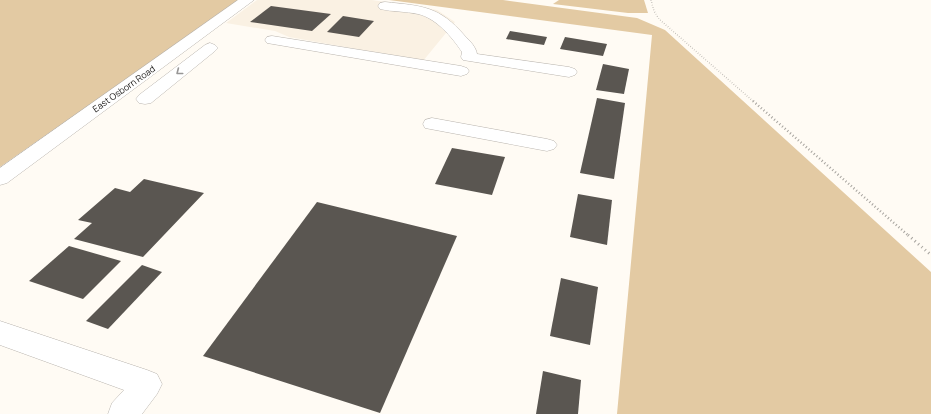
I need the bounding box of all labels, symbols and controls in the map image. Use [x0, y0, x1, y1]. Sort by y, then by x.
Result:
street label: East Osborn Road [90, 62, 158, 115]
one-way arrow [177, 67, 184, 74]

